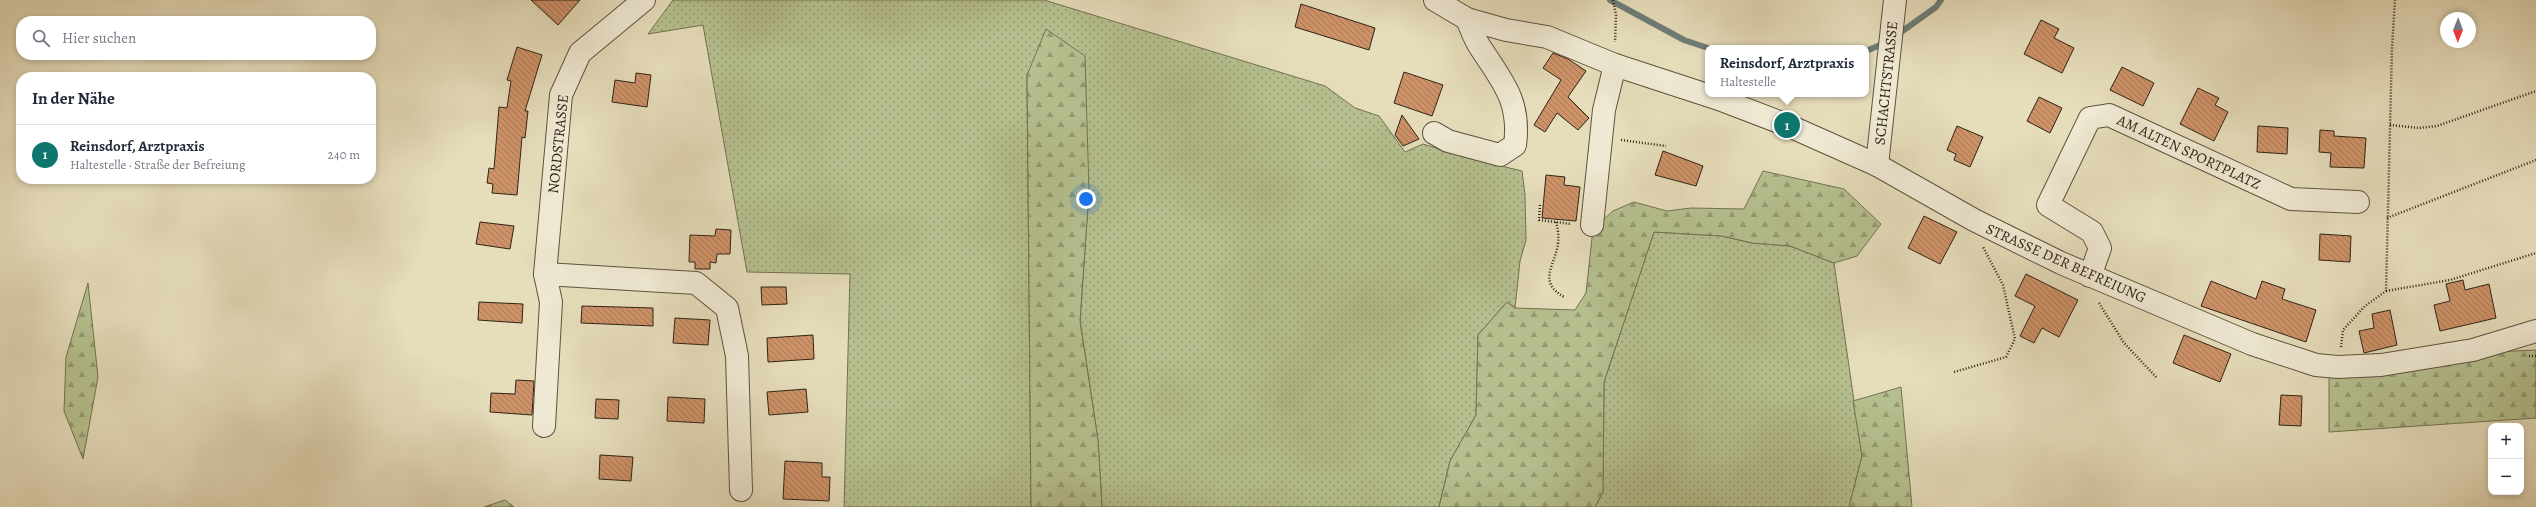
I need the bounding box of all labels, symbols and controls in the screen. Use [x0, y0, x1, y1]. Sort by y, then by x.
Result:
north arrow [2440, 12, 2476, 48]
search box [16, 16, 376, 60]
street label: SCHACHTSTRASSE [1870, 20, 1902, 146]
icon: search [30, 27, 52, 49]
text: Hier suchen [62, 28, 136, 48]
popup [1705, 45, 1869, 97]
text: Reinsdorf, Arztpraxis [1720, 53, 1854, 73]
text: Haltestelle [1720, 73, 1776, 90]
text: In der Nähe [32, 87, 115, 110]
street label: NORDSTRASSE [543, 93, 573, 195]
street label: AM ALTEN SPORTPLATZ [2113, 109, 2264, 194]
pin: 1 [1774, 110, 1800, 140]
text: Reinsdorf, Arztpraxis [70, 136, 205, 156]
text: 1 [43, 146, 47, 163]
text: 240 m [328, 146, 360, 163]
text: Haltestelle · Straße der Befreiung [70, 156, 245, 173]
your location [1076, 189, 1096, 209]
street label: STRASSE DER BEFREIUNG [1983, 219, 2149, 307]
map controls [2488, 423, 2524, 495]
button: + [2488, 423, 2524, 459]
button: − [2488, 459, 2524, 495]

